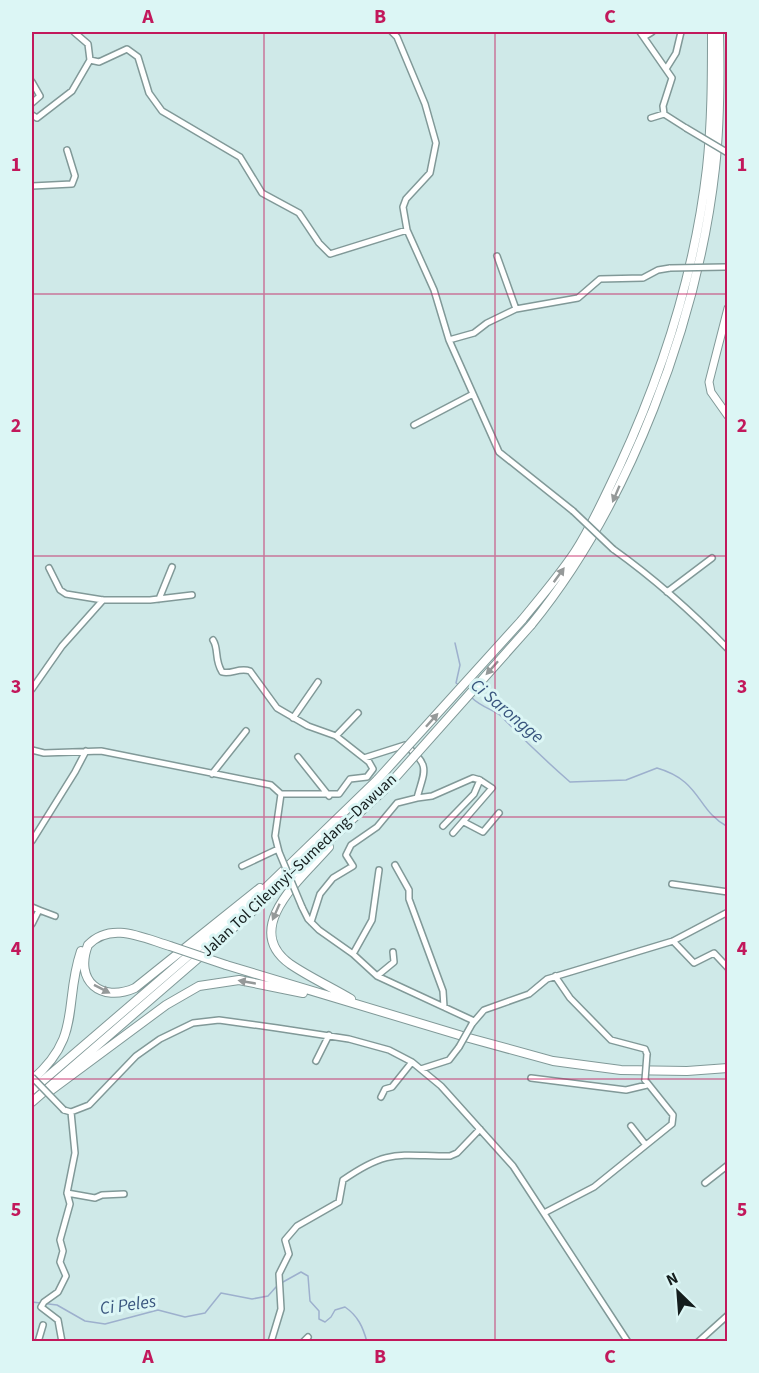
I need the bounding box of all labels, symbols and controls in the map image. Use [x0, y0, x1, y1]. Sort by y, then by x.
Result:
text: A [141, 3, 154, 31]
text: B [374, 3, 386, 31]
text: C [604, 3, 616, 31]
text: 1 [11, 151, 21, 179]
text: 1 [737, 151, 747, 179]
text: 2 [11, 412, 21, 440]
text: 2 [737, 412, 747, 440]
one-way arrow [611, 485, 621, 503]
one-way arrow [552, 567, 564, 582]
one-way arrow [485, 661, 499, 676]
text: 3 [11, 673, 21, 701]
water label: Ci Sarongge [465, 673, 549, 749]
text: 3 [737, 673, 747, 701]
one-way arrow [425, 713, 438, 728]
street label: Jalan Tol Cileunyi–Sumedang–Dawuan [197, 768, 401, 962]
one-way arrow [272, 904, 281, 921]
text: 4 [11, 935, 22, 963]
text: 4 [737, 935, 748, 963]
one-way arrow [237, 977, 256, 986]
one-way arrow [93, 984, 111, 994]
text: 5 [11, 1196, 21, 1224]
text: 5 [737, 1196, 747, 1224]
north arrow [648, 1262, 708, 1322]
text: N [663, 1267, 682, 1292]
water label: Ci Peles [98, 1289, 158, 1321]
text: A [141, 1343, 154, 1371]
text: B [374, 1343, 386, 1371]
text: C [604, 1343, 616, 1371]

